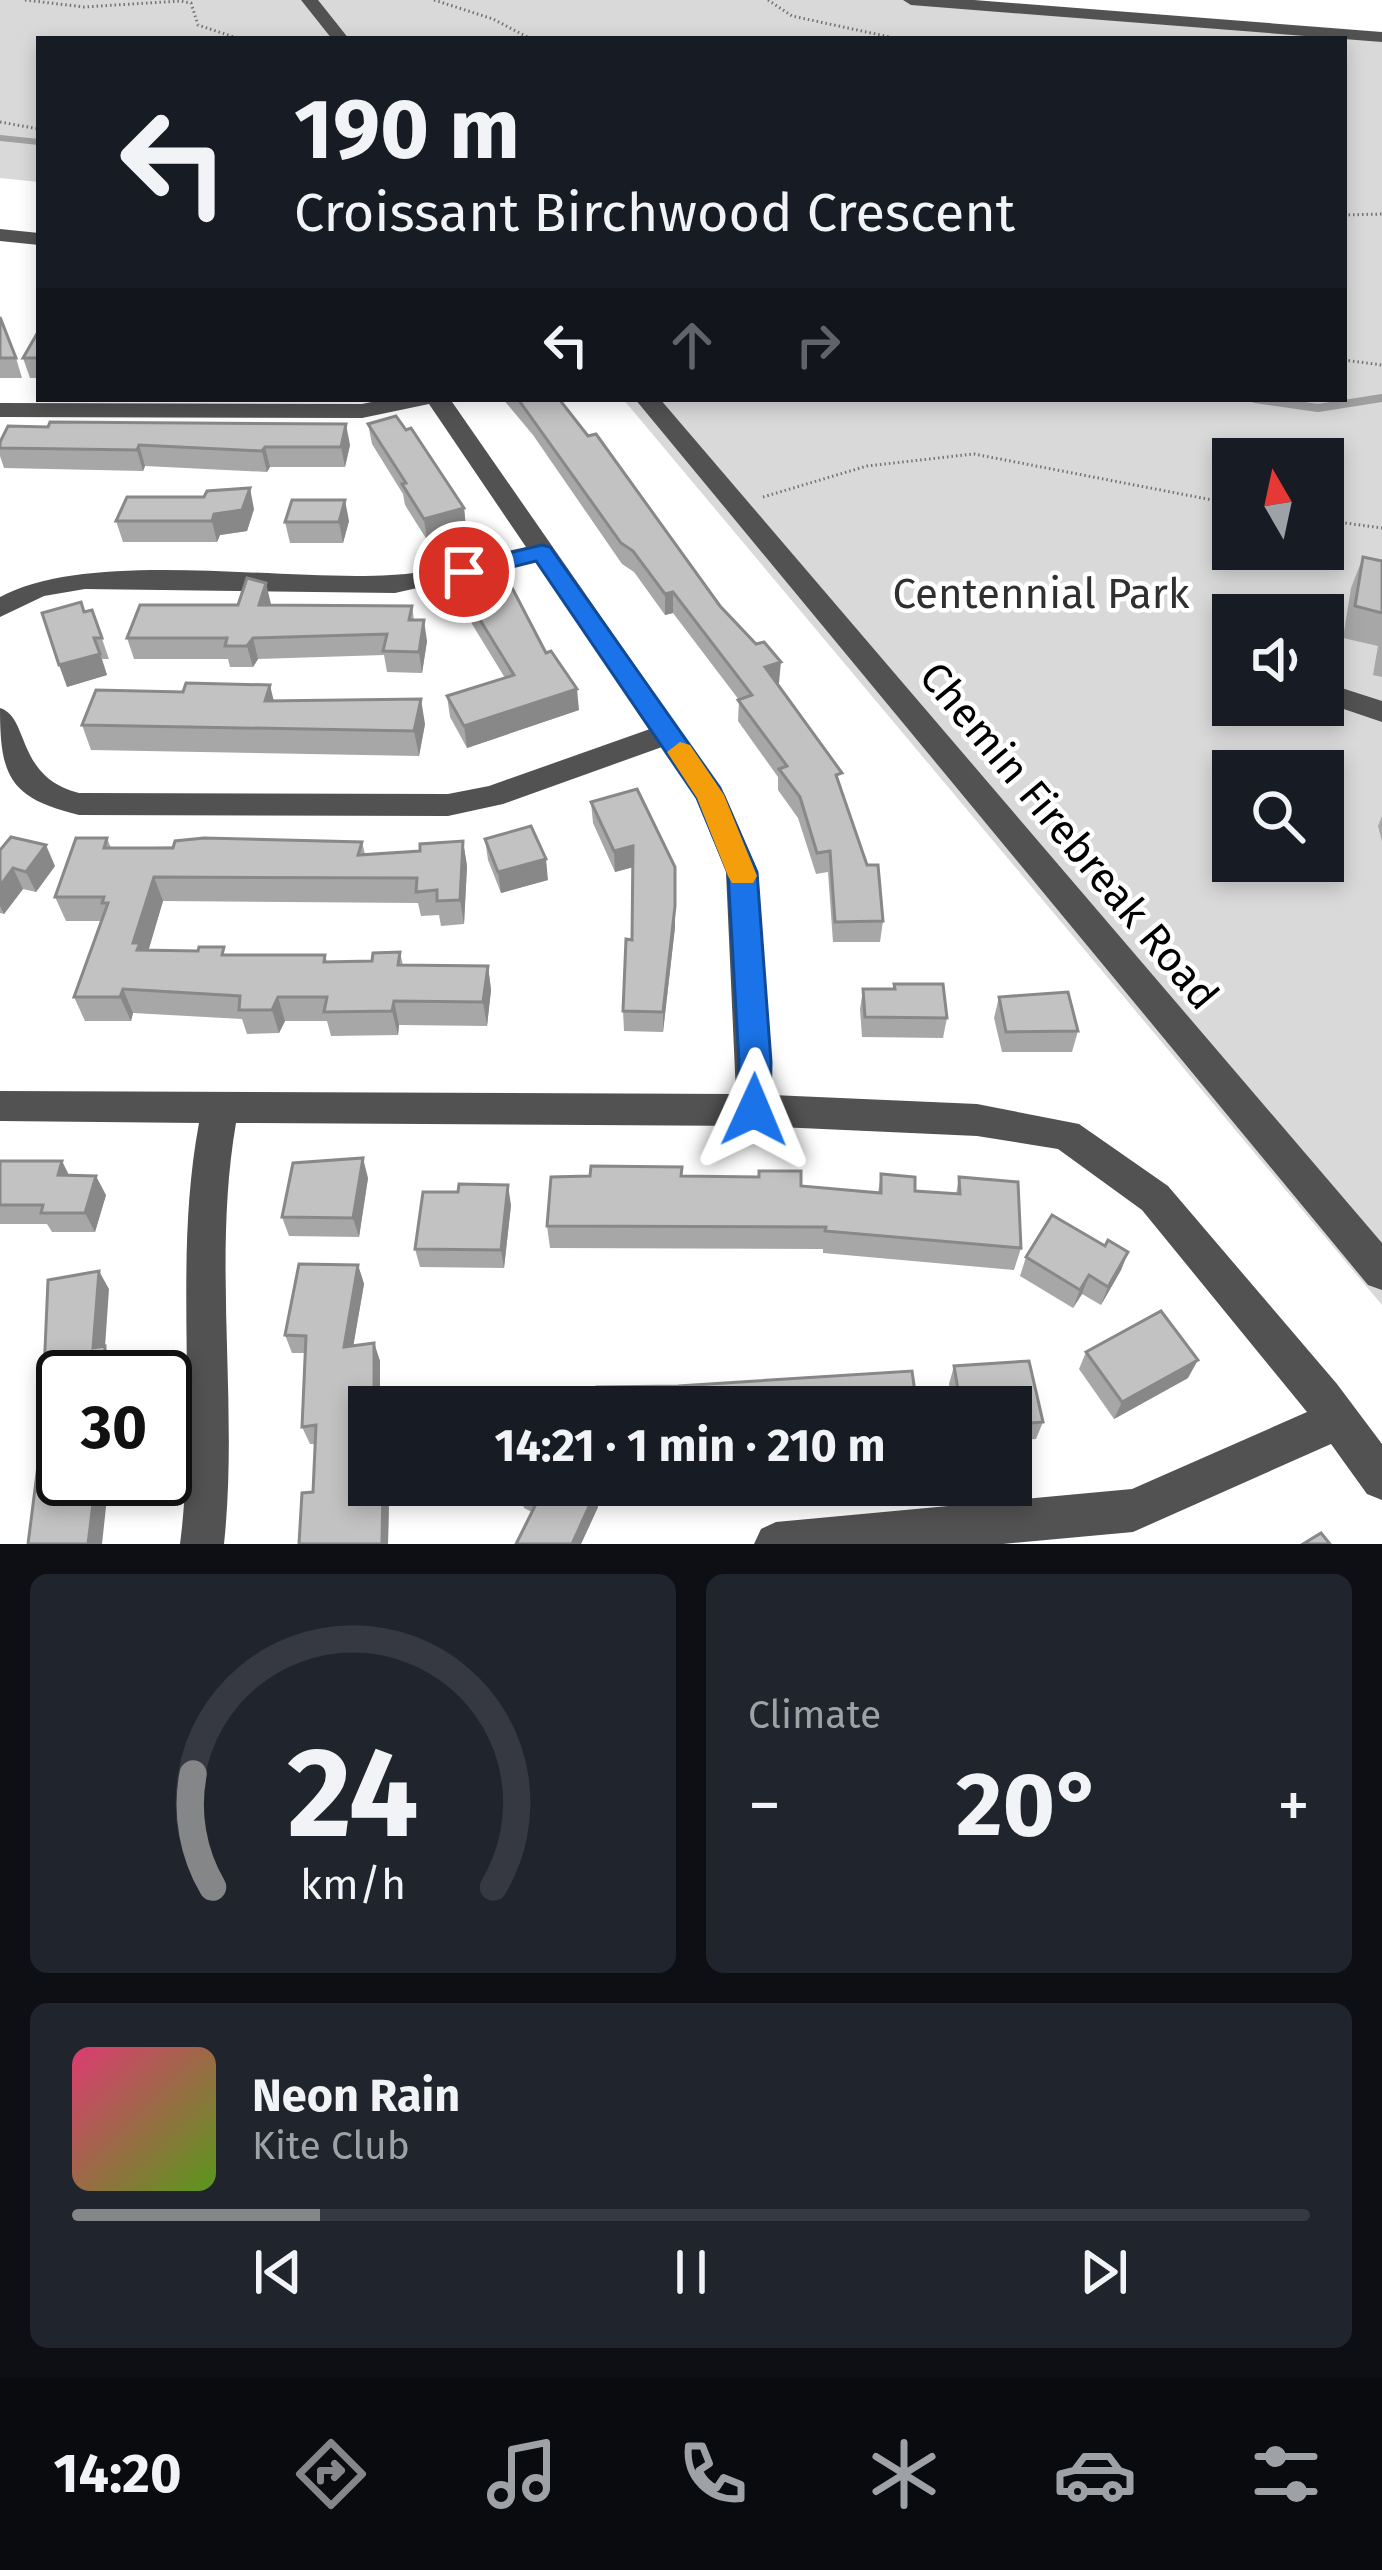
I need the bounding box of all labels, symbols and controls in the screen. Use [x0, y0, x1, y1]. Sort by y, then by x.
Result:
text: 190 m [294, 79, 520, 180]
icon: left [96, 84, 252, 240]
text: Croissant Birchwood Crescent [294, 181, 1015, 245]
icon: left [533, 312, 599, 378]
icon: ahead [659, 312, 725, 378]
icon: right [785, 312, 851, 378]
north arrow [1212, 438, 1344, 570]
map controls [1212, 438, 1344, 882]
pin [413, 521, 515, 623]
icon: arrive [431, 539, 497, 605]
park label: Centennial Park [892, 569, 1190, 619]
button: sound [1212, 594, 1344, 726]
street label: Chemin Firebreak Road [909, 652, 1229, 1020]
button: search [1212, 750, 1344, 882]
position arrow [691, 1047, 817, 1173]
speed limit sign: 30 [36, 1350, 192, 1506]
text: 14:21 · 1 min · 210 m [495, 1419, 885, 1473]
text: Climate [748, 1692, 881, 1738]
text: 24 [287, 1719, 419, 1869]
text: 20° [956, 1751, 1102, 1859]
text: − [748, 1766, 781, 1845]
text: + [1277, 1766, 1310, 1845]
text: km/h [300, 1858, 406, 1909]
text: Neon Rain [252, 2069, 460, 2123]
text: Kite Club [252, 2123, 410, 2169]
icon: previous [245, 2239, 311, 2305]
icon: pause [658, 2239, 724, 2305]
icon: next [1071, 2239, 1137, 2305]
icon: directions [289, 2432, 373, 2516]
icon: music [480, 2432, 564, 2516]
icon: phone [671, 2432, 755, 2516]
icon: climate [862, 2432, 946, 2516]
icon: car [1053, 2432, 1137, 2516]
icon: filters [1244, 2432, 1328, 2516]
text: 14:20 [54, 2442, 182, 2506]

